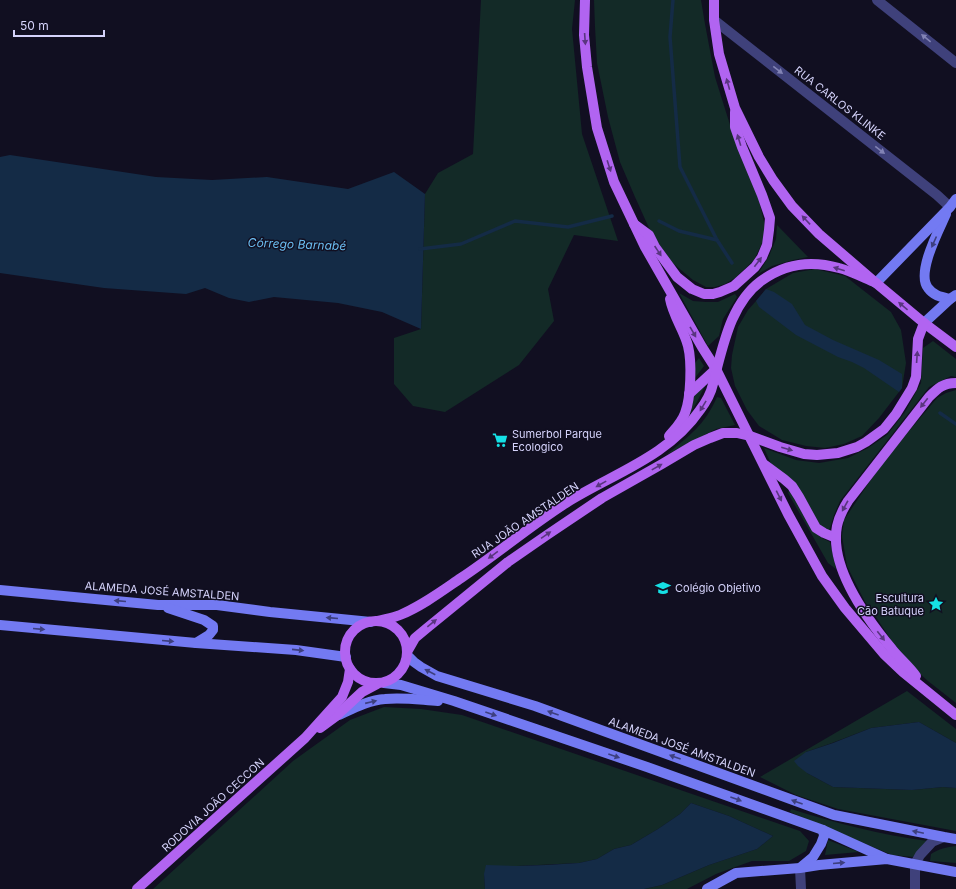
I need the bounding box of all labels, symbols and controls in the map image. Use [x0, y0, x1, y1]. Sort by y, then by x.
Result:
scale bar [14, 12, 104, 38]
text: 50 m [20, 18, 49, 33]
one-way arrow [582, 33, 588, 46]
one-way arrow [920, 34, 931, 43]
street label: RUA CARLOS KLINKE [792, 63, 888, 143]
one-way arrow [772, 66, 783, 74]
one-way arrow [725, 78, 731, 90]
one-way arrow [736, 134, 742, 146]
one-way arrow [874, 146, 885, 155]
one-way arrow [606, 161, 612, 173]
one-way arrow [801, 215, 811, 225]
water label: Córrego Barnabé [248, 235, 347, 253]
one-way arrow [930, 237, 936, 249]
one-way arrow [654, 246, 662, 256]
one-way arrow [754, 256, 762, 267]
one-way arrow [833, 266, 845, 272]
one-way arrow [898, 301, 909, 310]
one-way arrow [690, 326, 697, 338]
one-way arrow [913, 351, 920, 363]
one-way arrow [920, 397, 929, 408]
one-way arrow [699, 401, 707, 411]
place label: Sumerbol Parque Ecologico [512, 427, 602, 454]
supermarket icon: Sumerbol Parque Ecologico [491, 431, 509, 449]
one-way arrow [781, 446, 793, 452]
one-way arrow [651, 464, 663, 471]
street label: RUA JOÃO AMSTALDEN [469, 479, 581, 561]
one-way arrow [595, 480, 607, 487]
one-way arrow [776, 491, 782, 502]
one-way arrow [842, 500, 849, 511]
one-way arrow [541, 531, 551, 539]
one-way arrow [488, 551, 498, 559]
street label: ALAMEDA JOSÉ AMSTALDEN [84, 579, 240, 603]
school or university icon: Colégio Objetivo [654, 579, 672, 597]
place label: Colégio Objetivo [675, 581, 761, 595]
place label: Escultura Cão Batuque [857, 591, 924, 618]
place icon: Escultura Cão Batuque [927, 595, 945, 613]
one-way arrow [114, 598, 126, 605]
one-way arrow [326, 614, 338, 621]
one-way arrow [427, 619, 438, 627]
one-way arrow [33, 625, 45, 632]
one-way arrow [877, 631, 886, 642]
one-way arrow [162, 637, 174, 644]
one-way arrow [292, 647, 304, 653]
one-way arrow [424, 669, 436, 675]
one-way arrow [365, 699, 377, 705]
one-way arrow [547, 709, 559, 715]
one-way arrow [485, 711, 497, 717]
street label: ALAMEDA JOSÉ AMSTALDEN [607, 714, 757, 780]
one-way arrow [608, 753, 620, 759]
one-way arrow [669, 754, 681, 760]
street label: RODOVIA JOÃO CECCON [159, 755, 267, 855]
one-way arrow [731, 797, 743, 803]
one-way arrow [791, 799, 803, 805]
one-way arrow [912, 828, 924, 834]
one-way arrow [833, 859, 845, 866]

